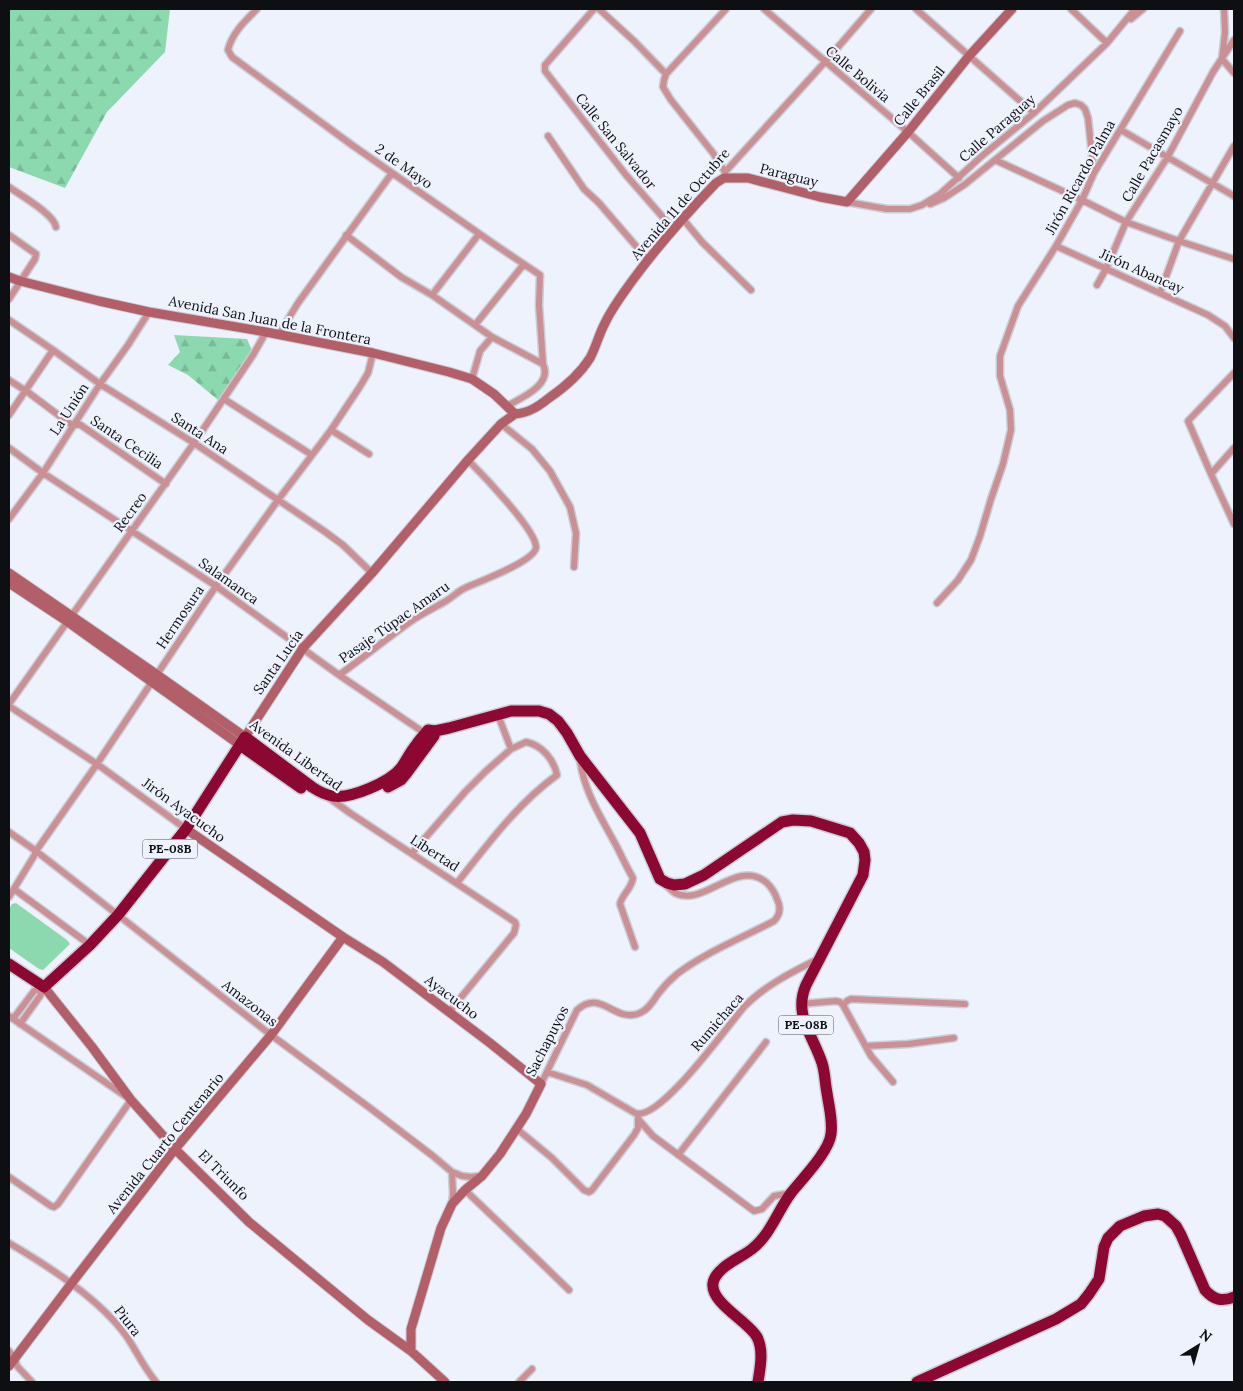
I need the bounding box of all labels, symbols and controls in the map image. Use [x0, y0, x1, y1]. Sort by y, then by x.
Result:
street label: Calle Bolivia [822, 42, 894, 106]
street label: Calle Brasil [889, 62, 949, 130]
street label: Calle San Salvador [572, 89, 660, 193]
street label: Calle Paraguay [955, 90, 1039, 166]
street label: Calle Pacasmayo [1117, 103, 1187, 205]
street label: Jirón Ricardo Palma [1041, 117, 1119, 238]
street label: 2 de Mayo [372, 140, 436, 192]
street label: Avenida 11 de Octubre [626, 144, 734, 264]
street label: Paraguay [758, 159, 821, 191]
street label: Jirón Abancay [1096, 244, 1187, 298]
street label: Avenida San Juan de la Frontera [166, 291, 373, 348]
street label: La Unión [45, 379, 93, 439]
street label: Santa Ana [168, 408, 232, 458]
street label: Santa Cecilia [87, 411, 167, 473]
street label: Recreo [109, 488, 151, 536]
street label: Salamanca [196, 554, 262, 608]
street label: Pasaje Túpac Amaru [335, 577, 453, 667]
street label: Hermosura [152, 582, 208, 652]
street label: Santa Lucía [249, 626, 307, 698]
street label: Avenida Libertad [246, 715, 346, 795]
street label: Jirón Ayacucho [138, 773, 229, 846]
street label: Libertad [407, 830, 463, 876]
road number: PE-08B [142, 840, 198, 859]
street label: Ayacucho [421, 970, 483, 1023]
street label: Amazonas [218, 975, 282, 1030]
street label: Rumichaca [687, 989, 747, 1055]
street label: Sachapuyos [522, 1003, 572, 1079]
road number: PE-08B [778, 1016, 834, 1034]
street label: Avenida Cuarto Centenario [102, 1069, 227, 1218]
street label: El Triunfo [195, 1146, 253, 1204]
street label: Piura [110, 1302, 146, 1340]
north arrow [1173, 1321, 1223, 1371]
text: N [1196, 1325, 1216, 1346]

